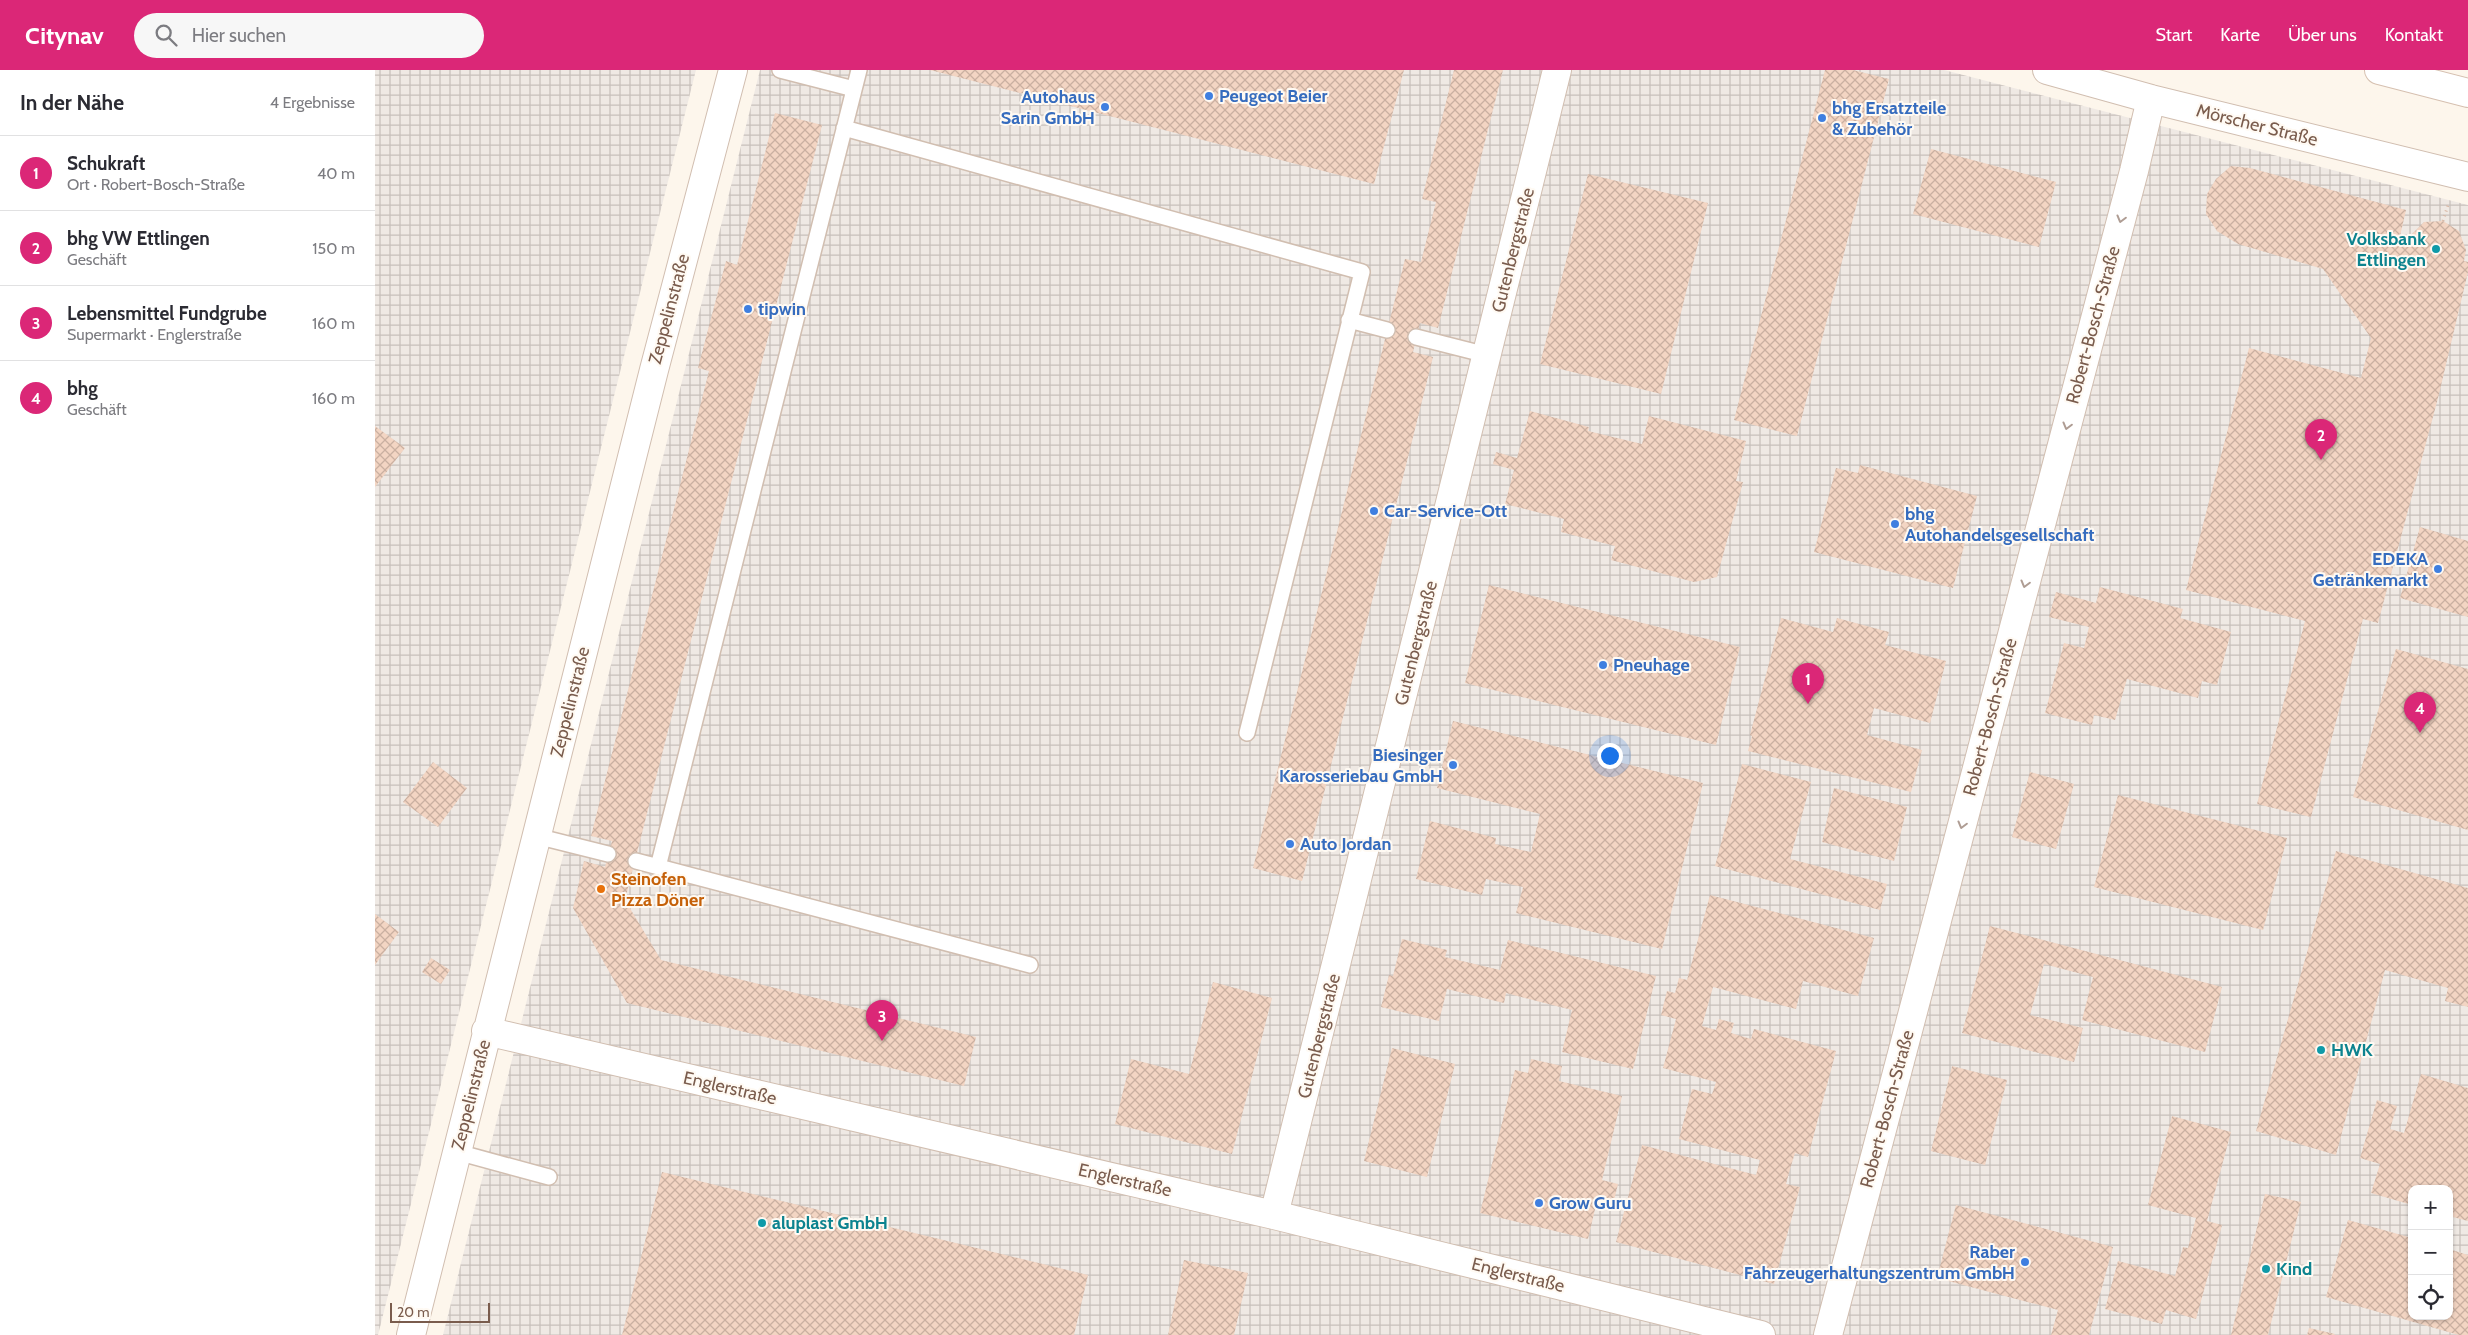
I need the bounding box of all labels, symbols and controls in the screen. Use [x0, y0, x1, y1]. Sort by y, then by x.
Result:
search box [134, 13, 484, 58]
text: Citynav [25, 21, 104, 50]
icon: search [152, 21, 180, 49]
text: Hier suchen [192, 24, 286, 47]
text: Start [2156, 24, 2192, 46]
text: Karte [2220, 24, 2260, 46]
text: Über uns [2288, 24, 2357, 46]
text: Kontakt [2385, 24, 2443, 46]
place label: Peugeot Beier [1219, 85, 1327, 107]
place label: Autohaus Sarin GmbH [1001, 86, 1095, 129]
text: In der Nähe [20, 90, 124, 115]
marker: Peugeot Beier [1203, 90, 1215, 102]
text: 4 Ergebnisse [270, 93, 355, 112]
place label: bhg Ersatzteile & Zubehör [1832, 97, 1946, 140]
street label: Mörscher Straße [2194, 99, 2320, 151]
marker: Autohaus Sarin GmbH [1099, 101, 1111, 113]
marker: bhg Ersatzteile & Zubehör [1816, 112, 1828, 124]
text: Schukraft [67, 152, 145, 175]
text: 1 [33, 164, 39, 183]
text: 40 m [317, 164, 355, 183]
text: Ort · Robert-Bosch-Straße [67, 175, 245, 194]
street label: Gutenbergstraße [1487, 185, 1539, 315]
one-way arrow [2117, 214, 2127, 222]
text: bhg VW Ettlingen [67, 227, 210, 250]
place label: Volksbank Ettlingen [2347, 228, 2426, 271]
text: 2 [32, 239, 40, 258]
text: 150 m [312, 239, 355, 258]
marker: Volksbank Ettlingen [2430, 243, 2442, 255]
street label: Robert-Bosch-Straße [2061, 244, 2125, 406]
text: Geschäft [67, 250, 127, 269]
street label: Zeppelinstraße [644, 251, 694, 367]
place label: tipwin [758, 298, 806, 320]
text: Lebensmittel Fundgrube [67, 302, 267, 325]
marker: tipwin [742, 303, 754, 315]
text: 3 [32, 314, 40, 333]
text: 160 m [312, 314, 355, 333]
text: Supermarkt · Englerstraße [67, 325, 242, 344]
text: bhg [67, 377, 98, 400]
text: 4 [31, 389, 41, 408]
text: 160 m [312, 389, 355, 408]
text: Geschäft [67, 400, 127, 419]
pin: 2 [2305, 419, 2337, 460]
one-way arrow [2062, 422, 2073, 431]
place label: Car-Service-Ott [1384, 500, 1507, 522]
place label: bhg Autohandelsgesellschaft [1905, 503, 2095, 546]
marker: Car-Service-Ott [1368, 505, 1380, 517]
marker: bhg Autohandelsgesellschaft [1889, 518, 1901, 530]
place label: EDEKA Getränkemarkt [2313, 548, 2429, 591]
marker: EDEKA Getränkemarkt [2432, 563, 2444, 575]
street label: Gutenbergstraße [1390, 578, 1442, 708]
one-way arrow [2021, 579, 2031, 587]
street label: Robert-Bosch-Straße [1958, 636, 2022, 798]
street label: Zeppelinstraße [546, 644, 594, 760]
place label: Pneuhage [1613, 654, 1690, 676]
marker: Pneuhage [1597, 659, 1609, 671]
pin: 1 [1792, 663, 1824, 704]
pin: 4 [2404, 692, 2436, 733]
your location [1597, 743, 1623, 769]
place label: Biesinger Karosseriebau GmbH [1279, 744, 1443, 787]
marker: Biesinger Karosseriebau GmbH [1447, 759, 1459, 771]
one-way arrow [1957, 821, 1968, 830]
place label: Auto Jordan [1300, 833, 1391, 855]
marker: Auto Jordan [1284, 838, 1296, 850]
place label: Steinofen Pizza Döner [611, 868, 704, 911]
marker: Steinofen Pizza Döner [595, 883, 607, 895]
street label: Gutenbergstraße [1293, 971, 1345, 1101]
pin: 3 [866, 1000, 898, 1041]
street label: Robert-Bosch-Straße [1855, 1028, 1919, 1190]
street label: Zeppelinstraße [447, 1037, 495, 1153]
place label: HWK [2331, 1039, 2373, 1061]
marker: HWK [2315, 1044, 2327, 1056]
street label: Englerstraße [681, 1067, 779, 1109]
street label: Englerstraße [1076, 1159, 1174, 1201]
map controls [2408, 1185, 2453, 1320]
button: + [2408, 1185, 2453, 1230]
place label: Grow Guru [1549, 1192, 1632, 1214]
marker: Grow Guru [1533, 1197, 1545, 1209]
place label: aluplast GmbH [772, 1212, 888, 1234]
marker: aluplast GmbH [756, 1217, 768, 1229]
button: − [2408, 1230, 2453, 1275]
place label: Raber Fahrzeugerhaltungszentrum GmbH [1744, 1241, 2015, 1284]
street label: Englerstraße [1469, 1253, 1567, 1297]
marker: Raber Fahrzeugerhaltungszentrum GmbH [2019, 1256, 2031, 1268]
place label: Kind [2276, 1258, 2312, 1280]
marker: Kind [2260, 1263, 2272, 1275]
button: locate [2408, 1275, 2453, 1320]
scale bar [390, 1300, 490, 1323]
text: 20 m [397, 1303, 430, 1321]

